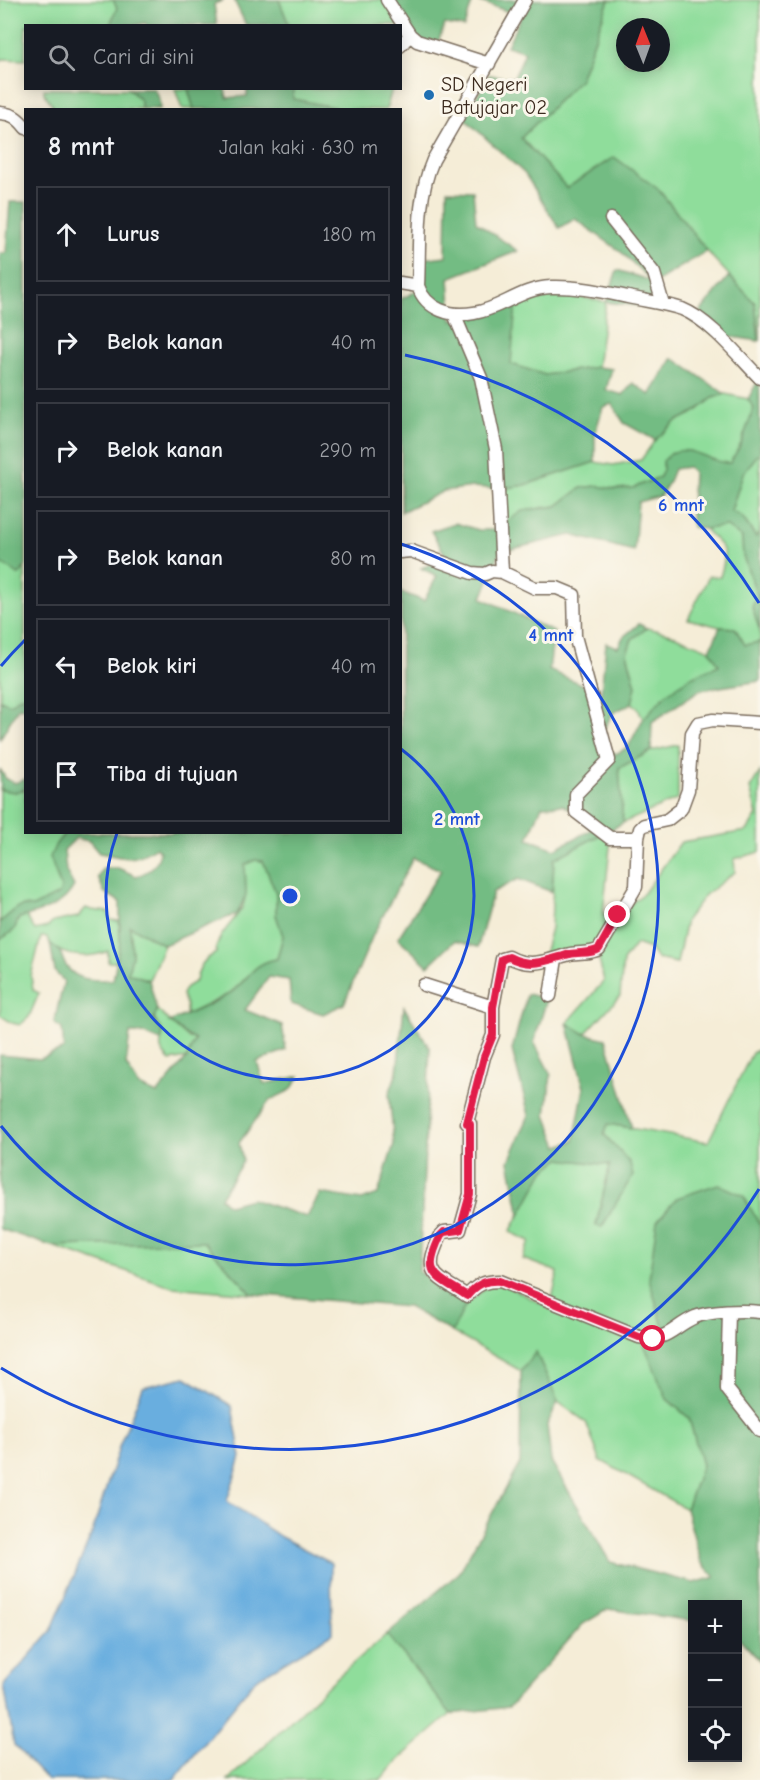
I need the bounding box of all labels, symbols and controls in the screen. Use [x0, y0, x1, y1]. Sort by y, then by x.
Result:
north arrow [616, 18, 670, 72]
search box [24, 24, 402, 90]
icon: search [45, 41, 78, 74]
text: Cari di sini [93, 44, 194, 70]
place label: SD Negeri Batujajar 02 [441, 73, 547, 119]
marker: SD Negeri Batujajar 02 [422, 88, 436, 102]
text: 8 mnt [48, 132, 114, 162]
text: Jalan kaki · 630 m [219, 136, 378, 159]
icon: ahead [50, 218, 83, 251]
text: Lurus [107, 221, 159, 247]
text: 180 m [322, 223, 376, 246]
icon: right [50, 326, 83, 359]
text: Belok kanan [107, 329, 223, 355]
text: 40 m [331, 331, 376, 354]
icon: right [50, 434, 83, 467]
text: Belok kanan [107, 437, 223, 463]
text: 290 m [320, 439, 376, 462]
text: 6 mnt [658, 495, 705, 516]
icon: right [50, 542, 83, 575]
text: Belok kanan [107, 545, 223, 571]
text: 80 m [330, 547, 376, 570]
text: 4 mnt [529, 625, 575, 646]
icon: left [50, 650, 83, 683]
text: Belok kiri [107, 653, 197, 679]
text: 40 m [331, 655, 376, 678]
icon: arrive [50, 758, 83, 791]
text: Tiba di tujuan [107, 761, 238, 787]
text: 2 mnt [434, 809, 481, 830]
centre of rings [280, 886, 300, 906]
route end [604, 901, 630, 927]
route start [639, 1325, 665, 1351]
map controls [688, 1600, 742, 1762]
button: + [688, 1600, 742, 1654]
button: − [688, 1654, 742, 1708]
button: locate [688, 1708, 742, 1762]

